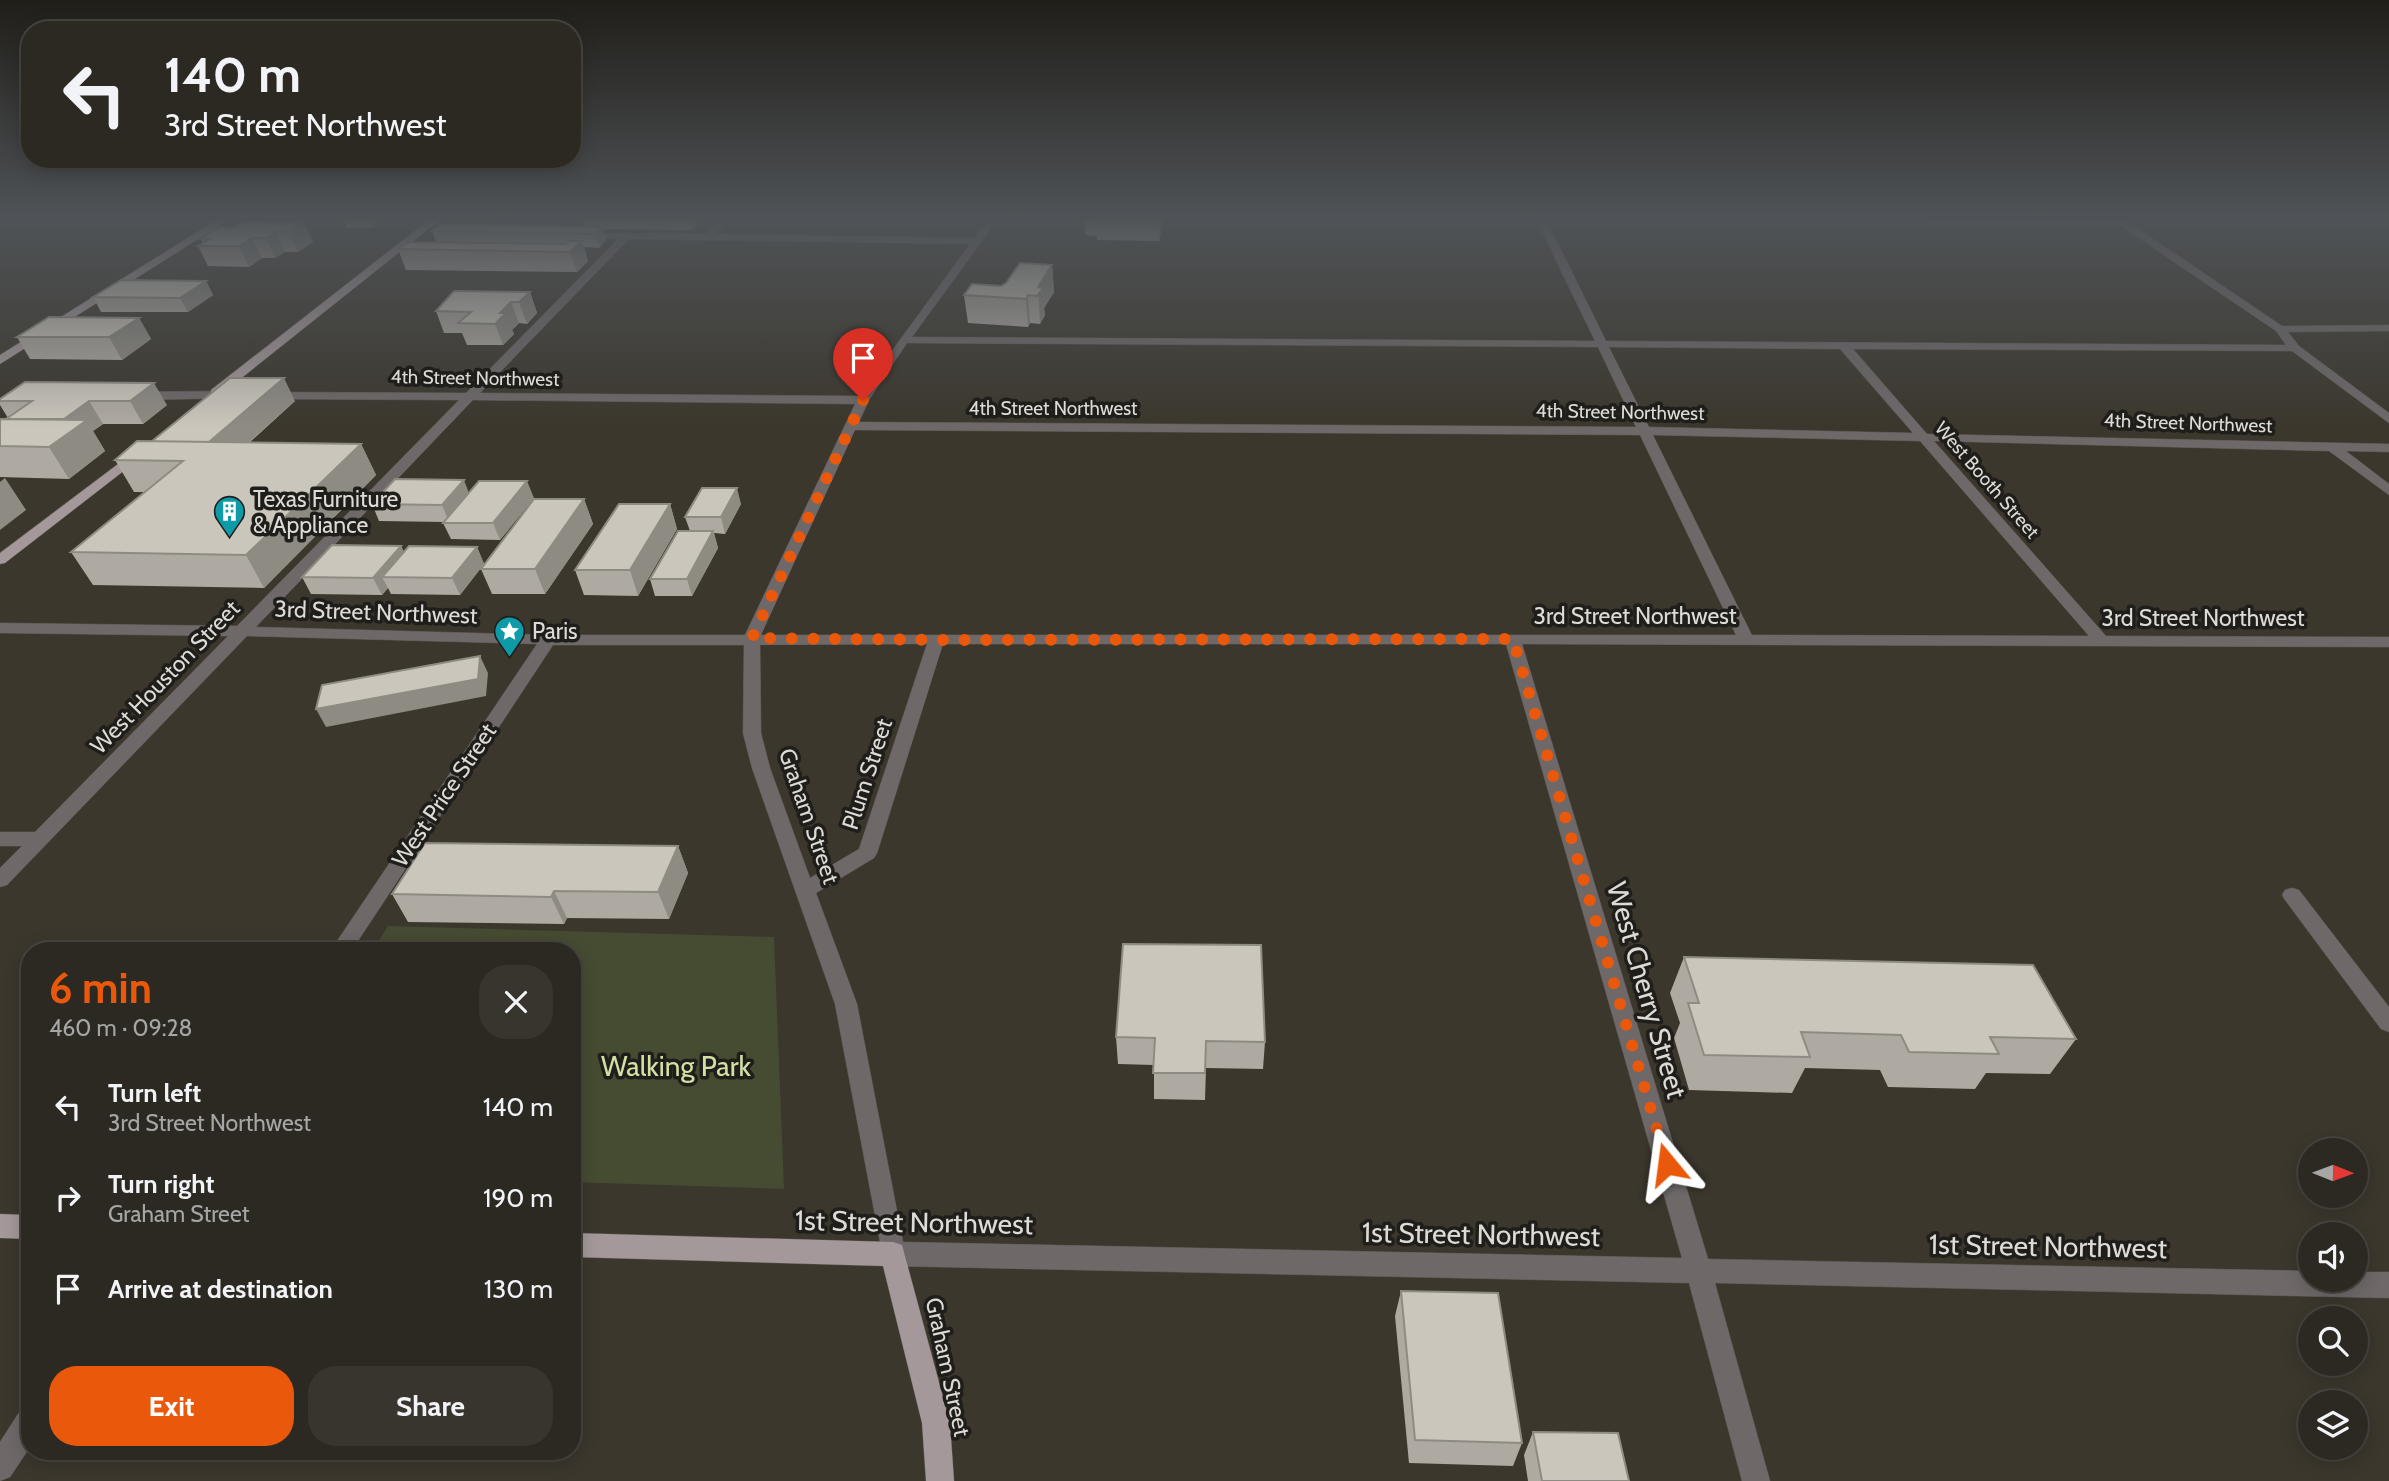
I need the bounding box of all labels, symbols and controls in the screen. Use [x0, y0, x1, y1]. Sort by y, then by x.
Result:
text: 140 m [164, 45, 301, 104]
icon: left [49, 49, 140, 140]
text: 3rd Street Northwest [164, 105, 447, 144]
pin [833, 328, 893, 400]
icon: arrive [844, 339, 882, 377]
street label: 4th Street Northwest [390, 365, 560, 391]
street label: 4th Street Northwest [969, 397, 1138, 420]
street label: 4th Street Northwest [1535, 399, 1705, 425]
street label: 4th Street Northwest [2103, 409, 2273, 437]
street label: West Booth Street [1930, 417, 2044, 544]
place label: Texas Furniture & Appliance [253, 485, 399, 539]
building icon: Texas Furniture & Appliance [213, 495, 247, 539]
street label: West Houston Street [85, 594, 246, 760]
street label: 3rd Street Northwest [274, 594, 478, 630]
street label: 3rd Street Northwest [1533, 602, 1737, 630]
street label: 3rd Street Northwest [2101, 604, 2305, 632]
place icon: Paris [492, 614, 526, 658]
place label: Paris [532, 617, 578, 645]
street label: Plum Street [836, 715, 898, 833]
street label: West Price Street [386, 718, 502, 872]
street label: Graham Street [773, 745, 845, 888]
street label: West Cherry Street [1600, 878, 1694, 1102]
text: 6 min [49, 962, 152, 1014]
button: close [479, 965, 553, 1039]
text: 460 m · 09:28 [49, 1014, 192, 1042]
park label: Walking Park [601, 1049, 752, 1083]
text: Turn left [108, 1077, 201, 1109]
icon: left [49, 1088, 87, 1126]
text: 140 m [483, 1091, 553, 1123]
text: 3rd Street Northwest [108, 1109, 311, 1137]
position arrow [1630, 1127, 1704, 1201]
north arrow [2298, 1138, 2368, 1208]
map controls [2298, 1138, 2368, 1460]
text: Turn right [108, 1168, 214, 1200]
icon: right [49, 1179, 87, 1217]
text: 190 m [483, 1182, 553, 1214]
text: Graham Street [108, 1200, 249, 1228]
street label: 1st Street Northwest [795, 1203, 1033, 1241]
street label: 1st Street Northwest [1362, 1215, 1600, 1253]
button: sound [2298, 1222, 2368, 1292]
street label: 1st Street Northwest [1929, 1227, 2167, 1265]
icon: arrive [49, 1270, 87, 1308]
text: Arrive at destination [108, 1273, 333, 1305]
text: 130 m [484, 1273, 553, 1305]
street label: Graham Street [920, 1295, 976, 1439]
button: search [2298, 1306, 2368, 1376]
button: Exit [49, 1366, 294, 1446]
button: Share [308, 1366, 553, 1446]
button: layers [2298, 1390, 2368, 1460]

